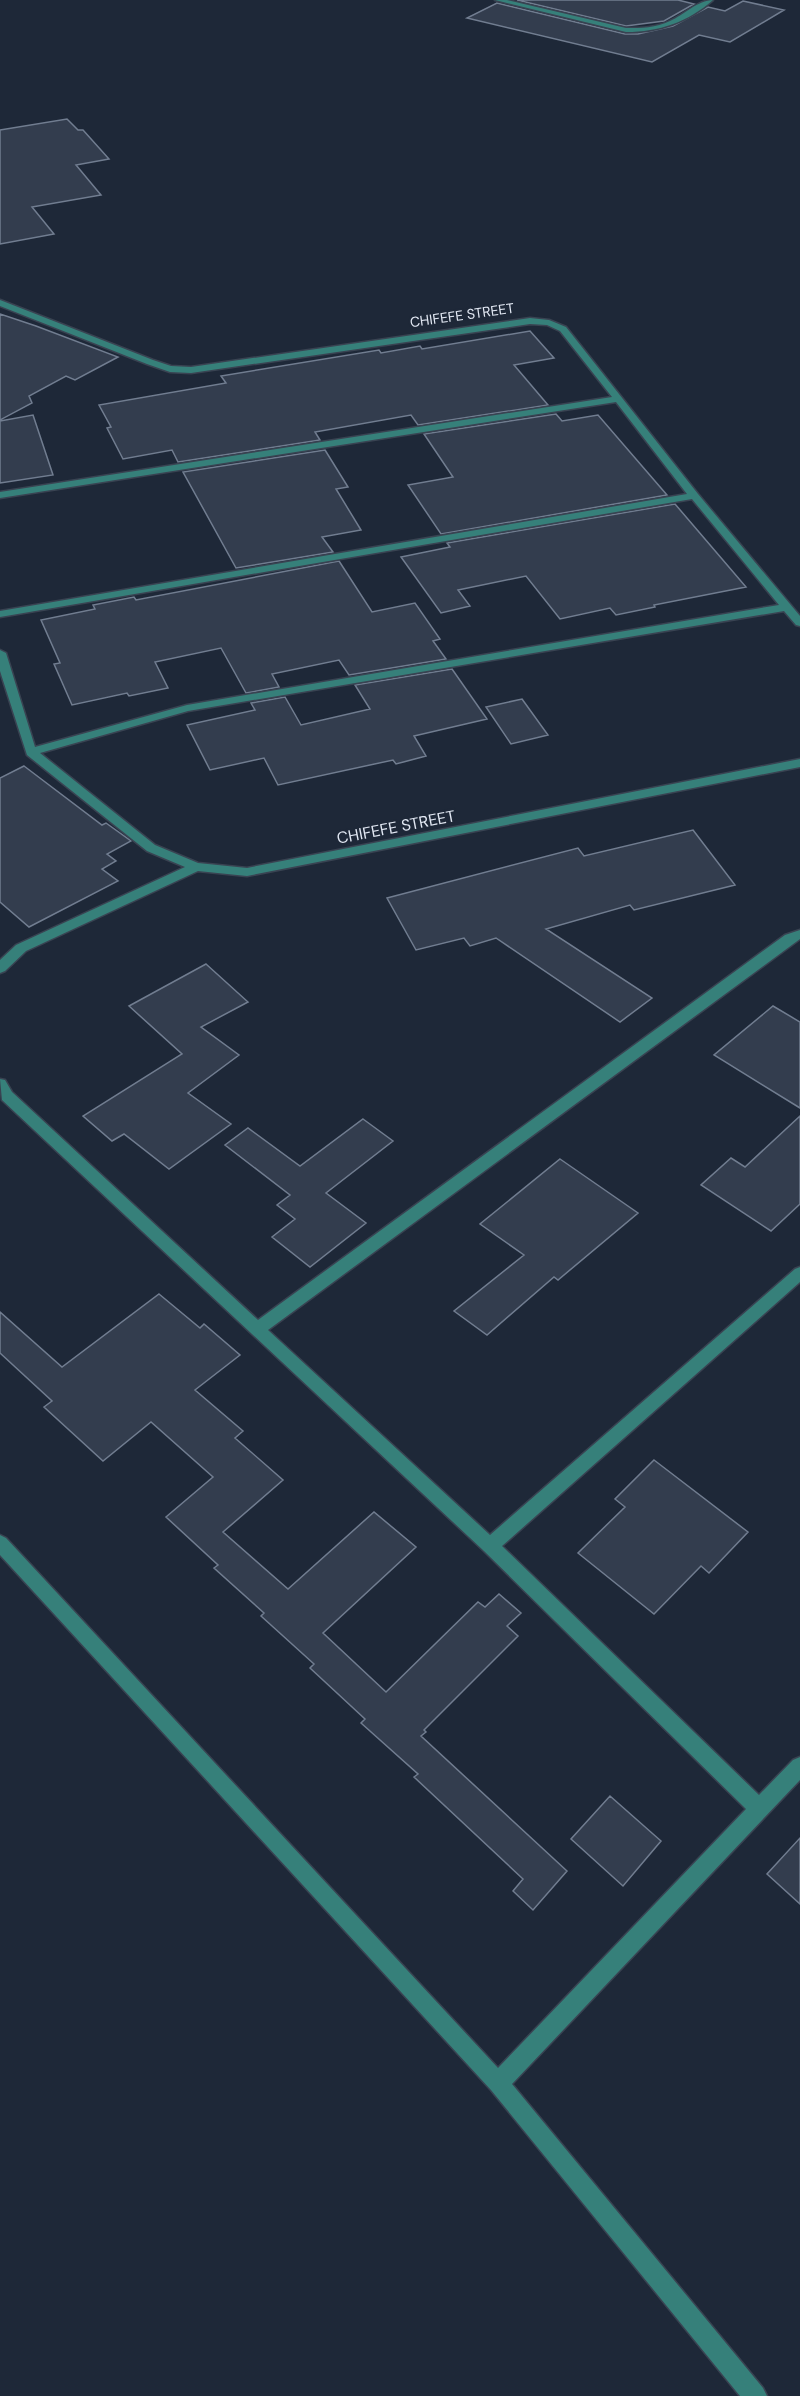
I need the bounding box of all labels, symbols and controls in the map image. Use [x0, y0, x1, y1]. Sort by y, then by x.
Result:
street label: CHIFEFE STREET [409, 299, 515, 331]
street label: CHIFEFE STREET [335, 805, 457, 849]

